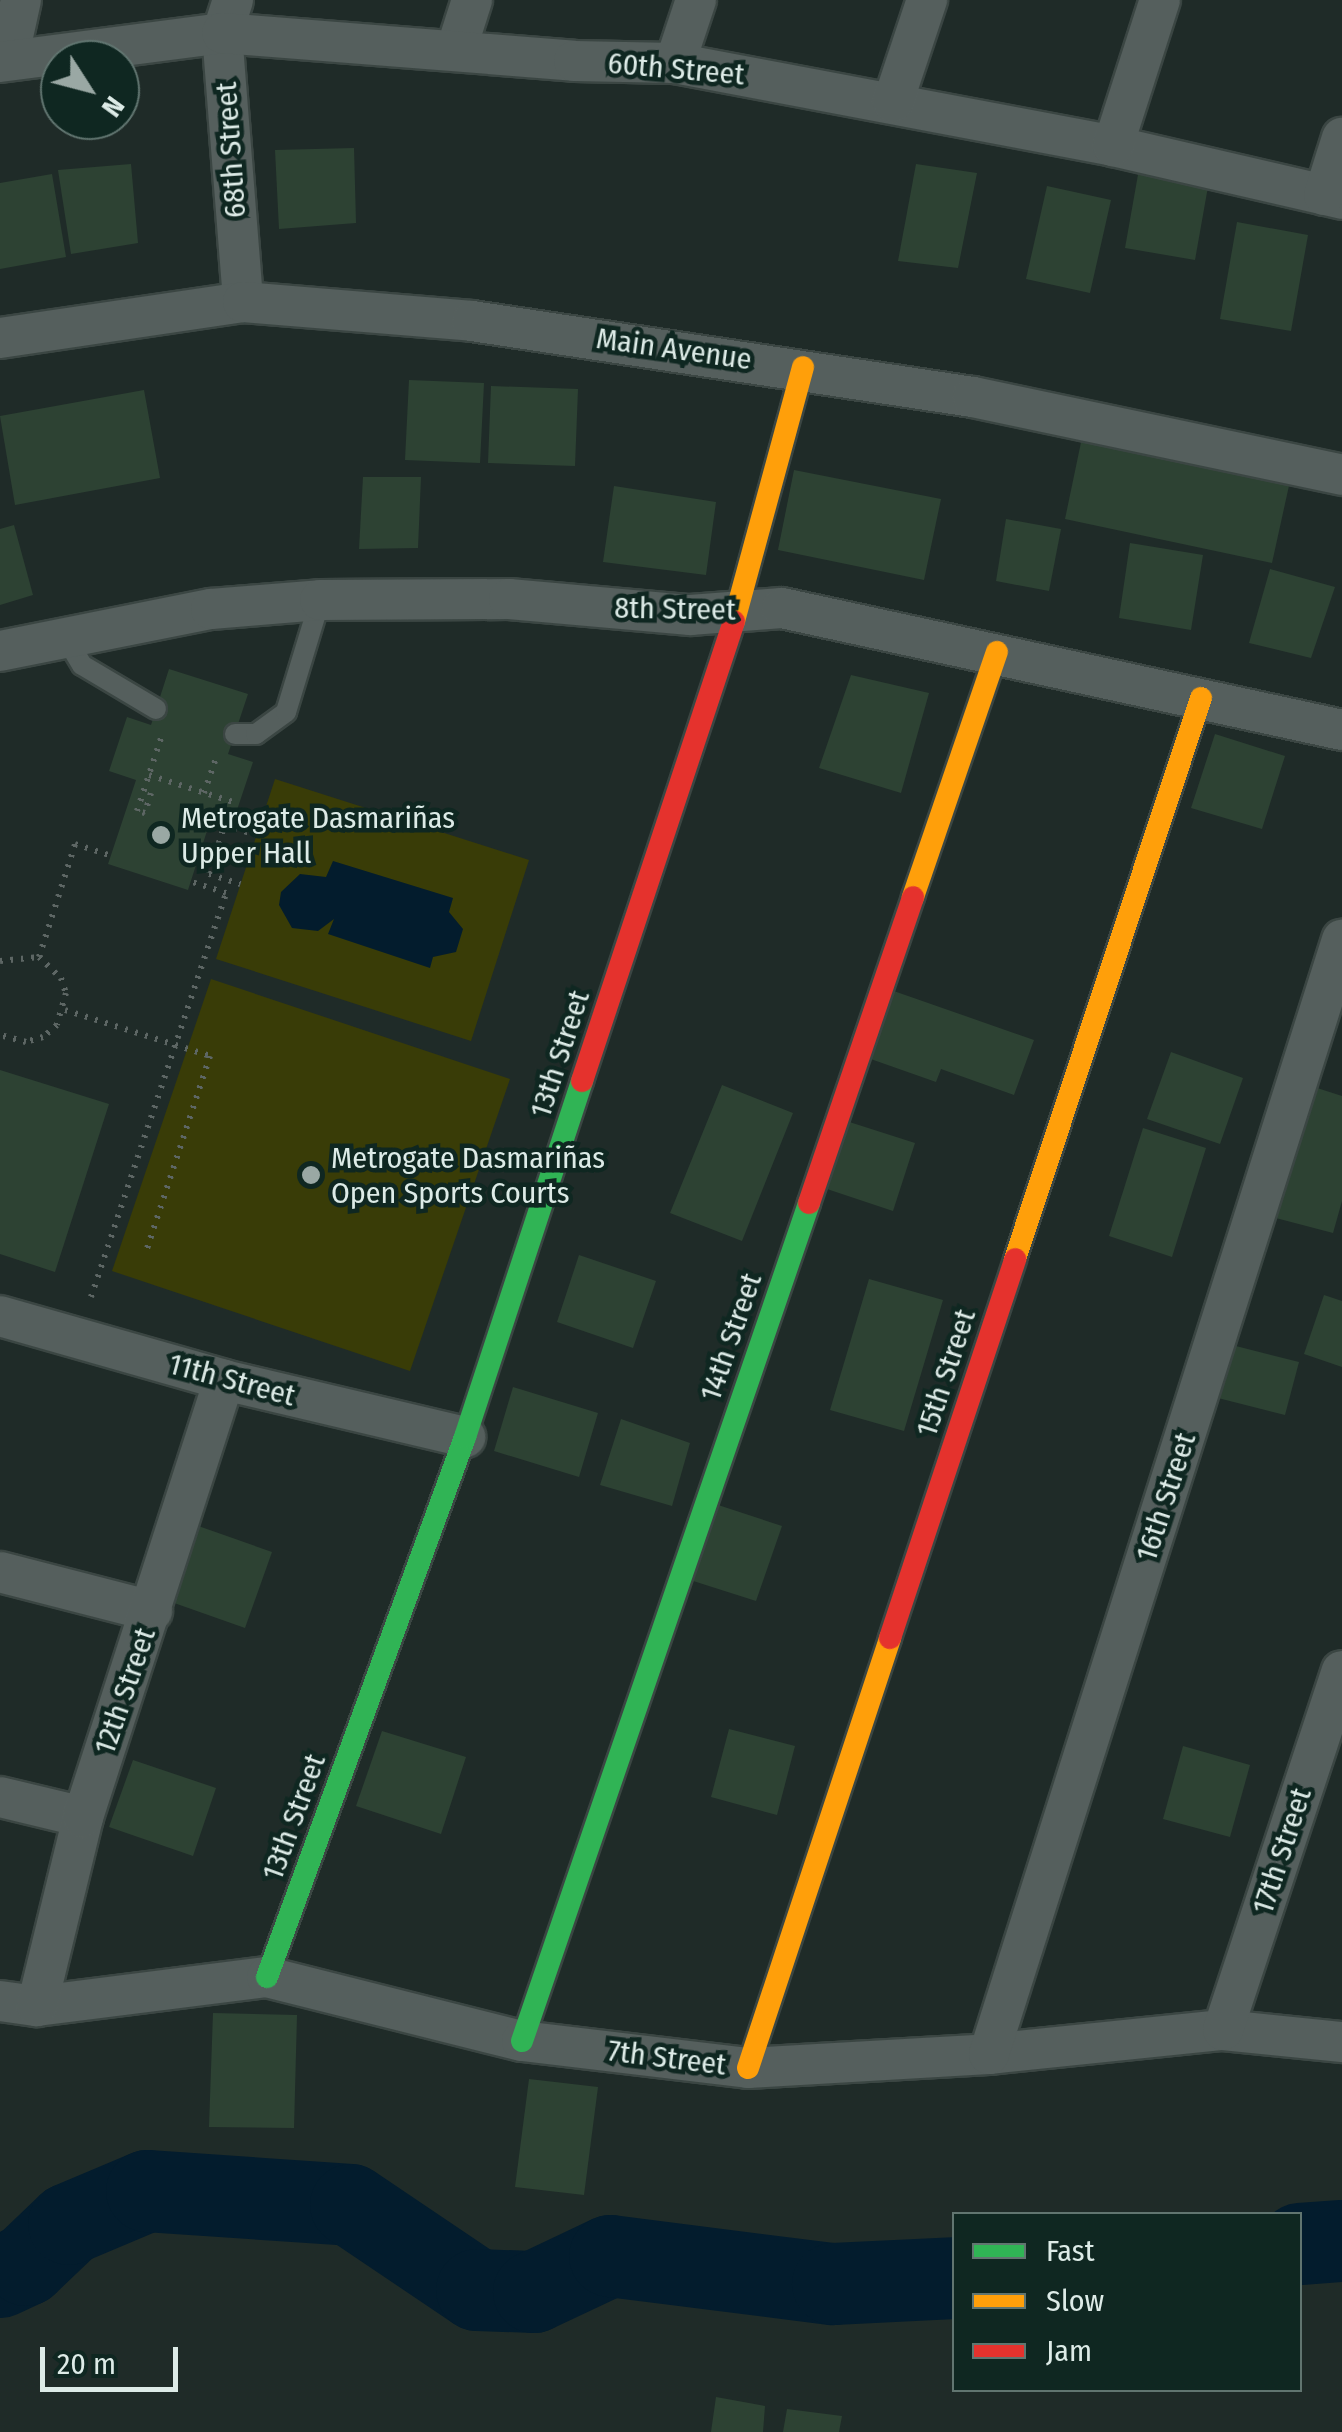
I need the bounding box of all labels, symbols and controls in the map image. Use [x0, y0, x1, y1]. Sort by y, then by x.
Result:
north arrow [40, 40, 140, 140]
street label: 60th Street [606, 45, 746, 93]
street label: 68th Street [208, 81, 254, 219]
text: N [95, 90, 131, 123]
street label: Main Avenue [594, 320, 754, 378]
street label: 8th Street [614, 590, 736, 628]
place label: Metrogate Dasmariñas Upper Hall [181, 800, 455, 870]
marker: Metrogate Dasmariñas Upper Hall [150, 824, 172, 846]
street label: 13th Street [523, 986, 597, 1122]
place label: Metrogate Dasmariñas Open Sports Courts [331, 1140, 605, 1210]
marker: Metrogate Dasmariñas Open Sports Courts [300, 1164, 322, 1186]
street label: 14th Street [692, 1268, 770, 1406]
street label: 15th Street [909, 1305, 983, 1441]
street label: 11th Street [165, 1346, 299, 1414]
street label: 16th Street [1128, 1428, 1204, 1566]
street label: 12th Street [87, 1623, 163, 1759]
street label: 13th Street [255, 1749, 333, 1885]
street label: 17th Street [1245, 1783, 1319, 1919]
street label: 7th Street [606, 2033, 728, 2083]
legend [952, 2212, 1302, 2392]
text: Fast [1046, 2233, 1094, 2269]
text: Slow [1046, 2283, 1104, 2319]
scale bar [45, 2327, 182, 2389]
text: Jam [1046, 2333, 1092, 2369]
text: 20 m [57, 2346, 116, 2382]

